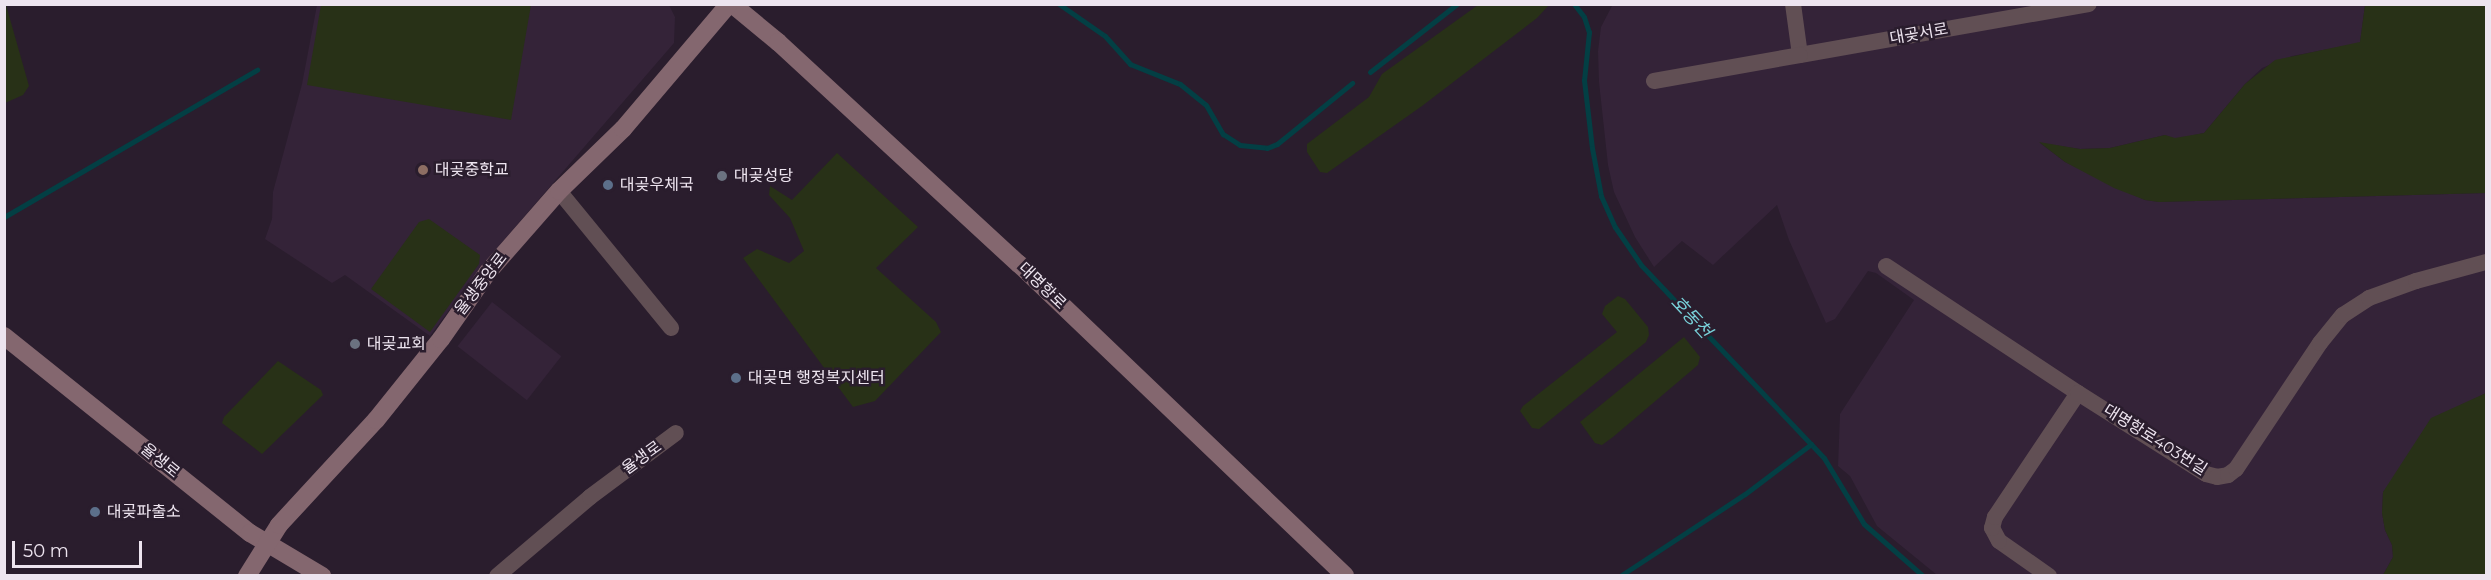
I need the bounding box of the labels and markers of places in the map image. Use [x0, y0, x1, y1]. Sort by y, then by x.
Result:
place label: 대곶중학교 [435, 160, 509, 180]
marker: 대곶중학교 [416, 163, 430, 177]
place label: 대곶성당 [734, 166, 793, 186]
marker: 대곶성당 [715, 169, 729, 183]
place label: 대곶우체국 [620, 175, 694, 195]
marker: 대곶우체국 [601, 178, 615, 192]
place label: 대곶교회 [367, 334, 426, 354]
marker: 대곶교회 [348, 337, 362, 351]
place label: 대곶면 행정복지센터 [748, 368, 885, 388]
marker: 대곶면 행정복지센터 [729, 371, 743, 385]
place label: 대곶파출소 [107, 502, 181, 522]
marker: 대곶파출소 [88, 505, 102, 519]

